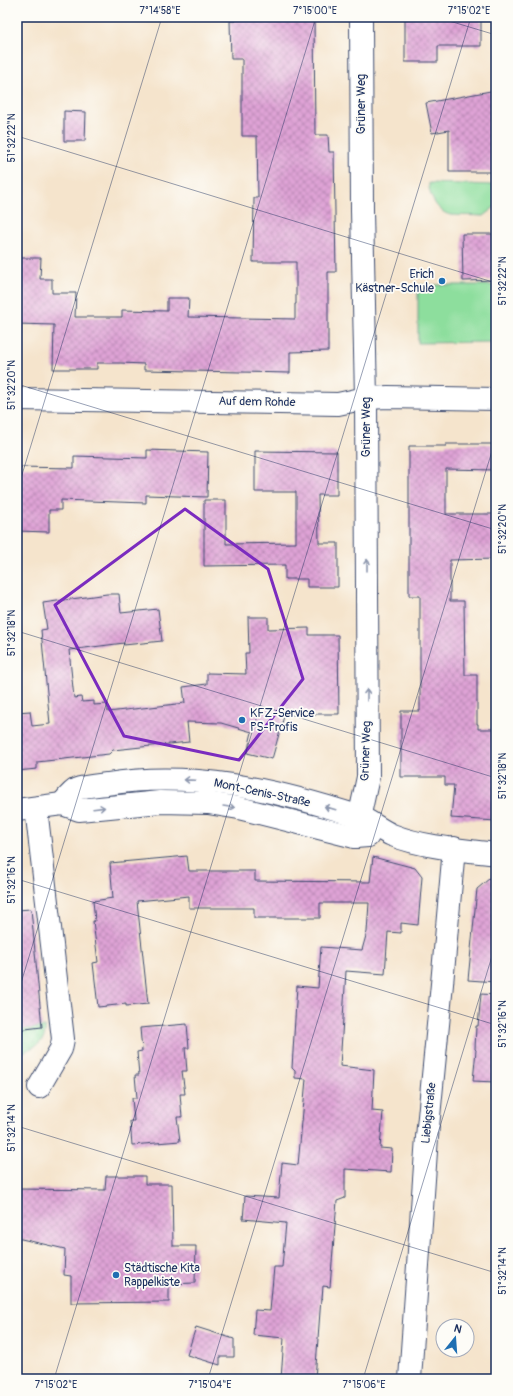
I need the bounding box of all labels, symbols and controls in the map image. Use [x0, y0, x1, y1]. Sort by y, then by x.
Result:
text: 7°14'58"E [139, 5, 181, 17]
text: 7°15'00"E [293, 5, 337, 17]
text: 7°15'02"E [448, 5, 490, 17]
street label: Grüner Weg [354, 74, 369, 134]
text: 51°32'22"N [6, 113, 18, 162]
text: 51°32'22"N [497, 256, 509, 305]
place label: Erich Kästner-Schule [355, 267, 434, 296]
marker: Erich Kästner-Schule [437, 276, 447, 286]
text: 51°32'20"N [6, 360, 18, 410]
street label: Auf dem Rohde [218, 394, 296, 410]
street label: Grüner Weg [359, 397, 374, 457]
text: 51°32'20"N [497, 504, 509, 554]
one-way arrow [363, 559, 371, 572]
text: 51°32'18"N [6, 609, 18, 656]
one-way arrow [363, 689, 371, 702]
place label: KFZ-Service PS-Profis [250, 706, 315, 735]
marker: KFZ-Service PS-Profis [237, 715, 247, 725]
street label: Grüner Weg [357, 721, 375, 781]
text: 51°32'18"N [497, 752, 509, 799]
street label: Mont-Cenis-Straße [212, 775, 312, 811]
one-way arrow [184, 777, 197, 784]
one-way arrow [222, 803, 235, 811]
one-way arrow [92, 804, 105, 812]
one-way arrow [324, 804, 337, 811]
text: 51°32'16"N [6, 856, 18, 904]
text: 51°32'16"N [497, 1000, 509, 1048]
street label: Liebigstraße [418, 1082, 440, 1144]
text: 51°32'14"N [6, 1104, 18, 1152]
text: 51°32'14"N [497, 1247, 509, 1295]
place label: Städtische Kita Rappelkiste [124, 1261, 200, 1290]
marker: Städtische Kita Rappelkiste [111, 1270, 121, 1280]
north arrow [435, 1318, 475, 1358]
text: N [452, 1322, 464, 1336]
text: 7°15'02"E [35, 1379, 77, 1391]
text: 7°15'04"E [189, 1379, 231, 1391]
text: 7°15'06"E [343, 1379, 385, 1391]

